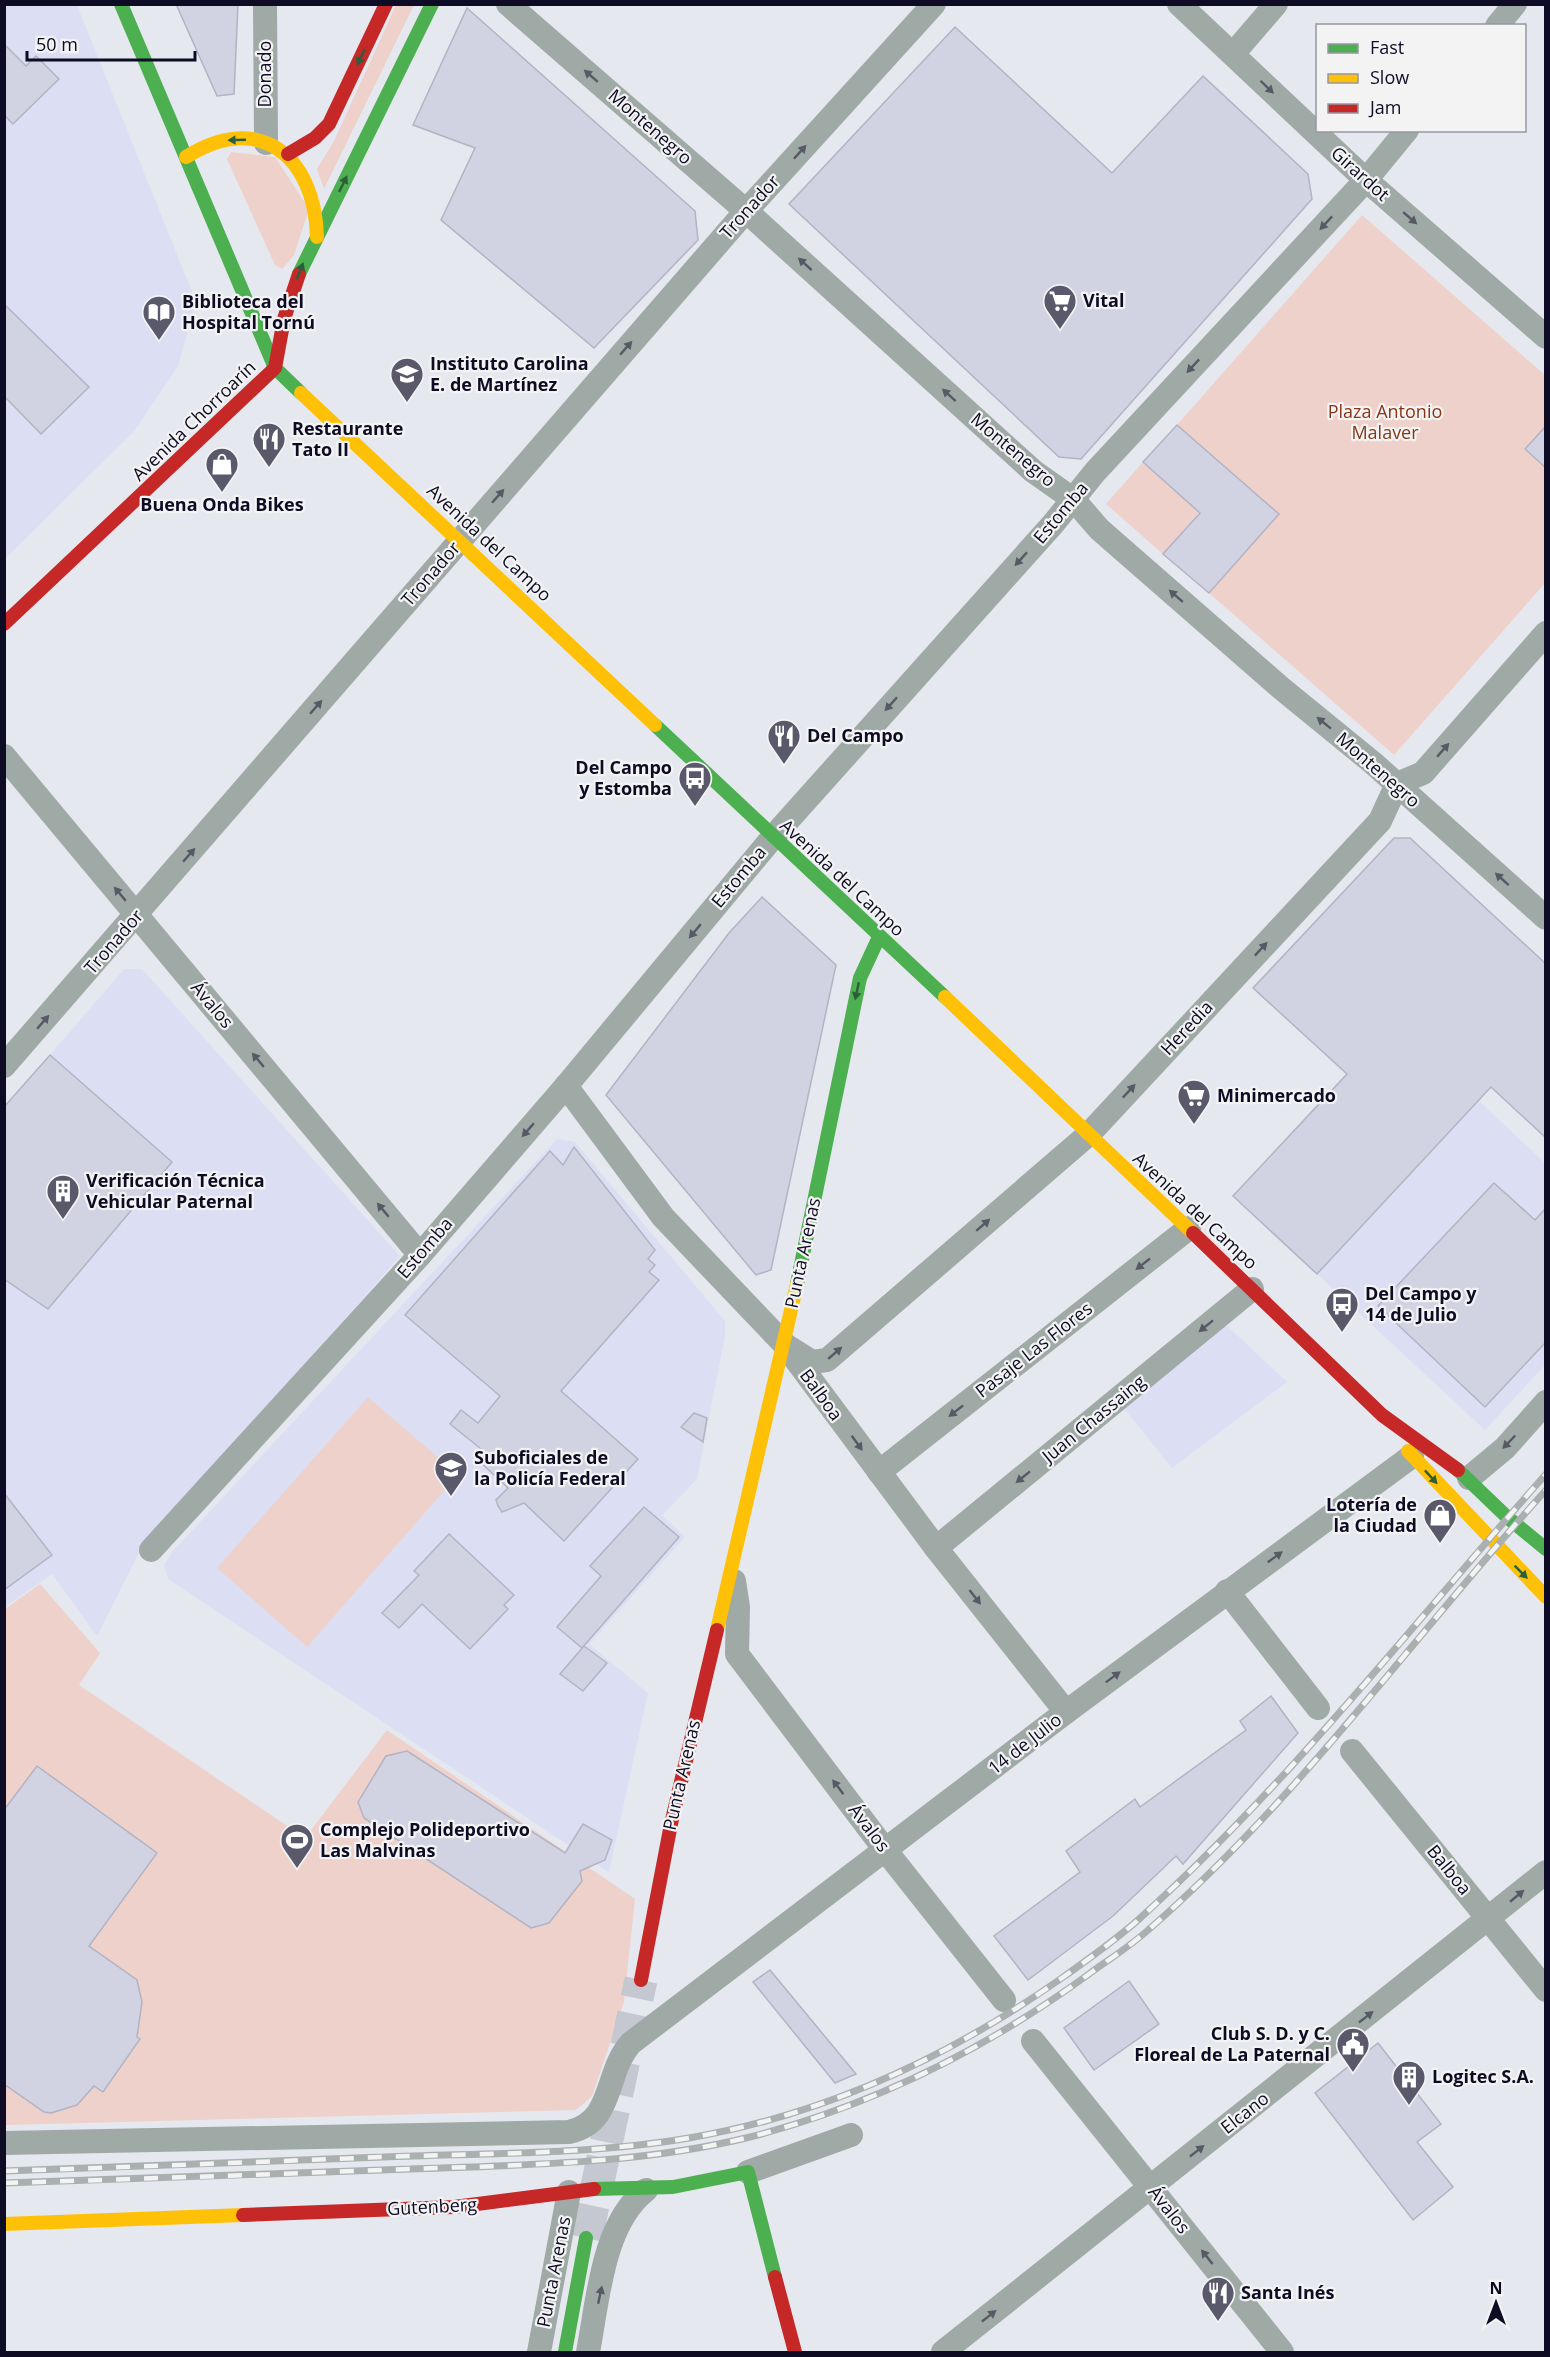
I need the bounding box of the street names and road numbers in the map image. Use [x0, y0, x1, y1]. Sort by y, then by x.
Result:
street label: Donado [252, 41, 276, 107]
street label: Montenegro [604, 83, 698, 169]
street label: Girardot [1326, 141, 1395, 206]
street label: Tronador [714, 169, 785, 243]
street label: Avenida Chorroarín [126, 355, 260, 486]
street label: Montenegro [966, 407, 1061, 492]
street label: Estomba [1027, 476, 1093, 548]
street label: Avenida del Campo [422, 478, 557, 606]
street label: Tronador [395, 535, 465, 611]
street label: Montenegro [1332, 726, 1426, 812]
street label: Avenida del Campo [775, 813, 910, 941]
street label: Estomba [705, 840, 771, 912]
street label: Tronador [78, 903, 148, 979]
street label: Ávalos [186, 976, 239, 1033]
street label: Heredia [1155, 995, 1218, 1060]
street label: Avenida del Campo [1128, 1146, 1263, 1274]
street label: Punta Arenas [779, 1195, 825, 1310]
street label: Estomba [391, 1212, 457, 1283]
street label: Pasaje Las Flores [970, 1296, 1097, 1402]
street label: Balboa [795, 1364, 849, 1425]
street label: Juan Chassaing [1035, 1369, 1150, 1469]
street label: 14 de Julio [983, 1707, 1066, 1779]
street label: Punta Arenas [657, 1717, 705, 1832]
street label: Ávalos [844, 1798, 896, 1856]
street label: Balboa [1422, 1839, 1477, 1899]
street label: Elcano [1215, 2086, 1273, 2139]
street label: Ávalos [1144, 2181, 1196, 2238]
street label: Gutenberg [386, 2192, 478, 2220]
street label: Punta Arenas [531, 2214, 576, 2329]

